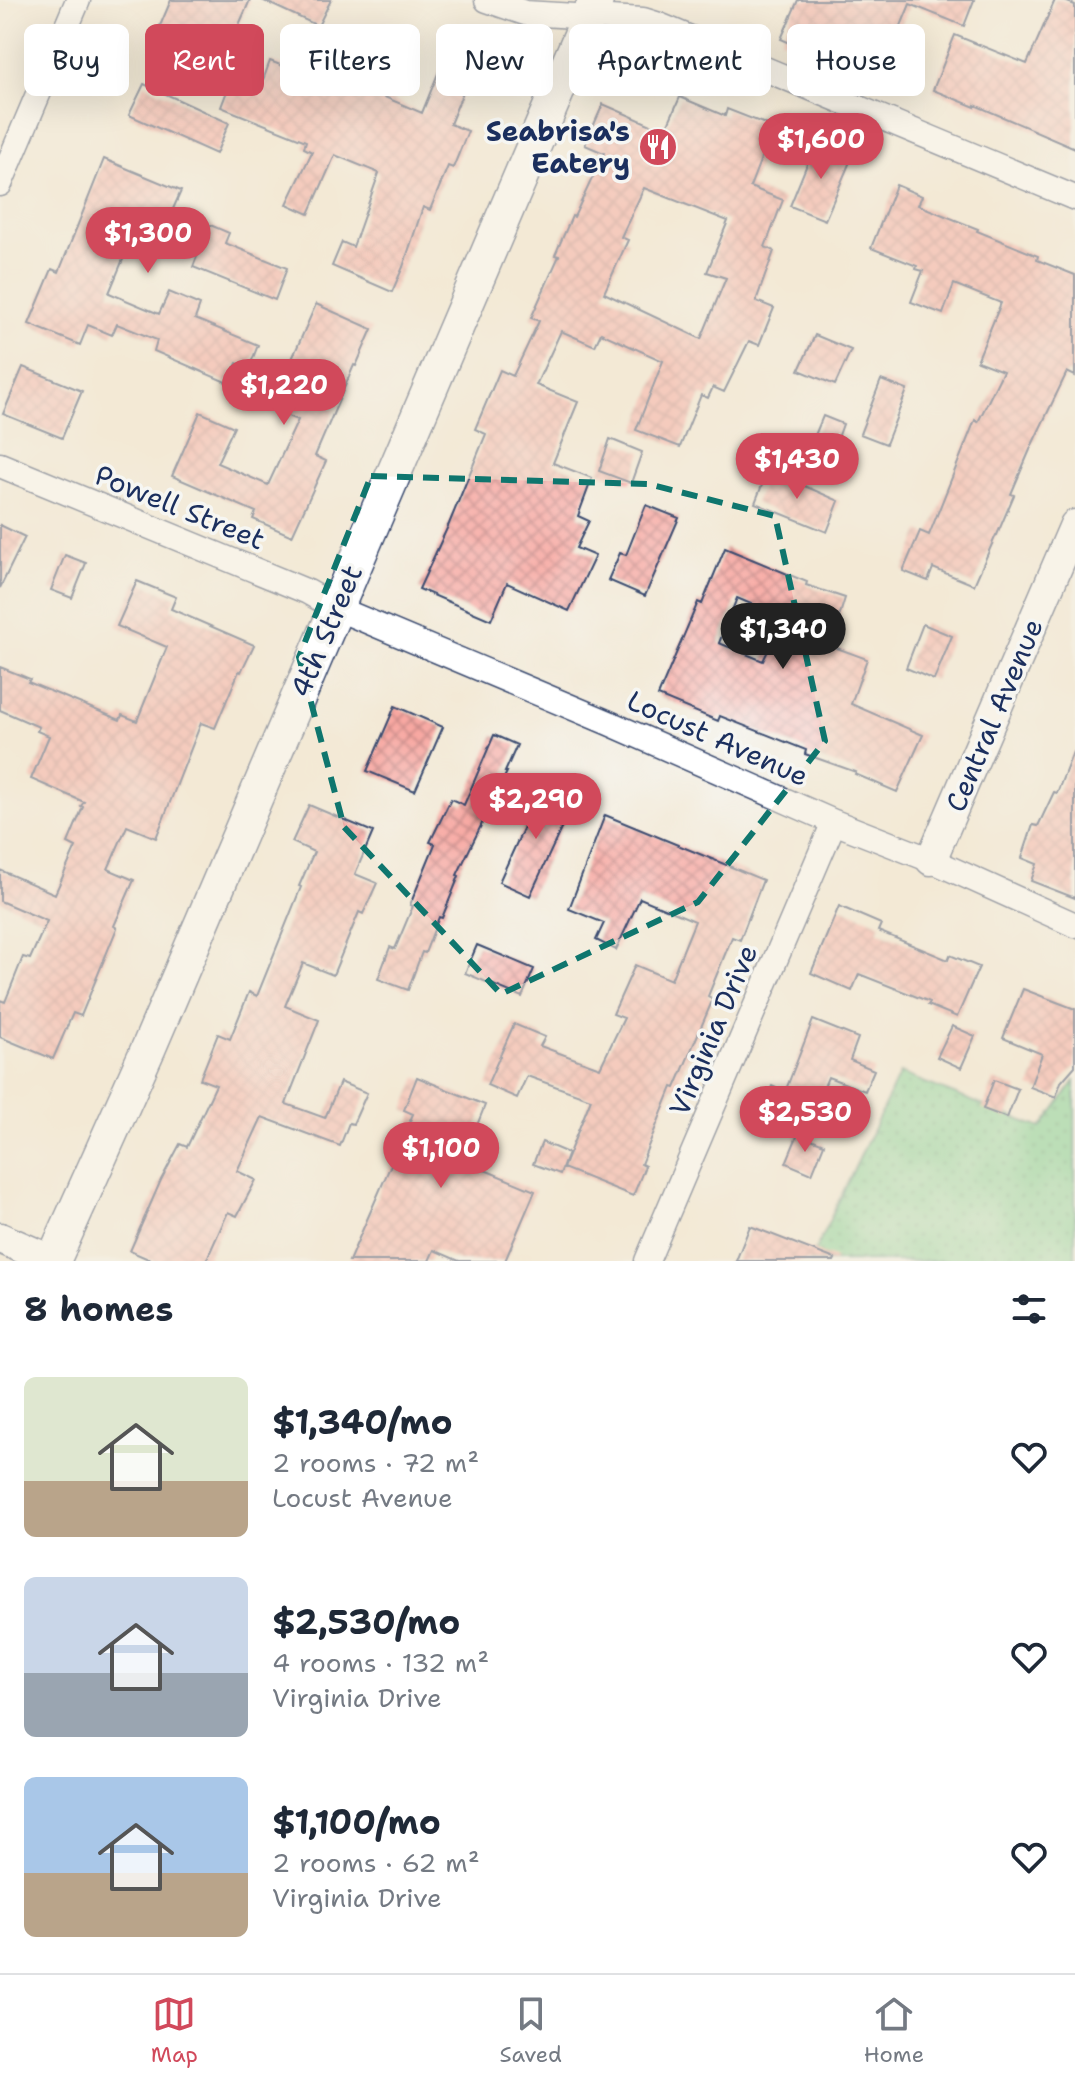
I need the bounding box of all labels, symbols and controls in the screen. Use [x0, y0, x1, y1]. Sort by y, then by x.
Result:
chip: Buy [24, 24, 129, 96]
chip: Rent [145, 24, 264, 96]
chip: Filters [280, 24, 420, 96]
chip: New [436, 24, 553, 96]
chip: Apartment [569, 24, 771, 96]
chip: House [787, 24, 925, 96]
place label: Seabrisa's Eatery [486, 112, 630, 182]
pin: $1,600 [756, 113, 886, 181]
text: $1,600 [777, 121, 865, 156]
restaurant icon: Seabrisa's Eatery [637, 126, 679, 168]
pin: $1,300 [83, 207, 213, 275]
text: $1,300 [104, 215, 192, 250]
pin: $1,220 [219, 359, 349, 427]
text: $1,220 [240, 367, 328, 402]
pin: $1,430 [732, 433, 862, 501]
text: $1,430 [754, 441, 840, 476]
street label: Powell Street [89, 456, 271, 558]
street label: 4th Street [281, 559, 371, 703]
pin: $1,340 [718, 603, 848, 671]
text: $1,340 [739, 611, 827, 646]
street label: Central Avenue [936, 613, 1052, 817]
street label: Locust Avenue [621, 681, 815, 795]
pin: $2,290 [471, 773, 601, 841]
text: $2,290 [488, 781, 584, 816]
street label: Virginia Drive [660, 938, 766, 1122]
pin: $2,530 [740, 1086, 870, 1154]
text: $2,530 [758, 1094, 852, 1129]
pin: $1,100 [376, 1122, 506, 1190]
text: $1,100 [401, 1130, 481, 1165]
text: 8 homes [24, 1286, 173, 1332]
icon: filters [1007, 1287, 1051, 1331]
text: $1,340/mo [272, 1399, 453, 1445]
icon: home [88, 1409, 184, 1505]
icon: heart [1007, 1435, 1051, 1479]
text: 2 rooms · 72 m² [272, 1445, 479, 1480]
text: Locust Avenue [272, 1480, 453, 1515]
text: $2,530/mo [272, 1599, 460, 1645]
icon: home [88, 1609, 184, 1705]
icon: heart [1007, 1635, 1051, 1679]
text: 4 rooms · 132 m² [272, 1645, 489, 1680]
text: Virginia Drive [272, 1680, 442, 1715]
text: $1,100/mo [272, 1799, 441, 1845]
icon: home [88, 1809, 184, 1905]
icon: heart [1007, 1835, 1051, 1879]
text: 2 rooms · 62 m² [272, 1845, 480, 1880]
text: Virginia Drive [272, 1880, 442, 1915]
tab: Map [151, 1992, 198, 2069]
tab: Saved [500, 1992, 562, 2069]
tab: Home [864, 1992, 924, 2069]

